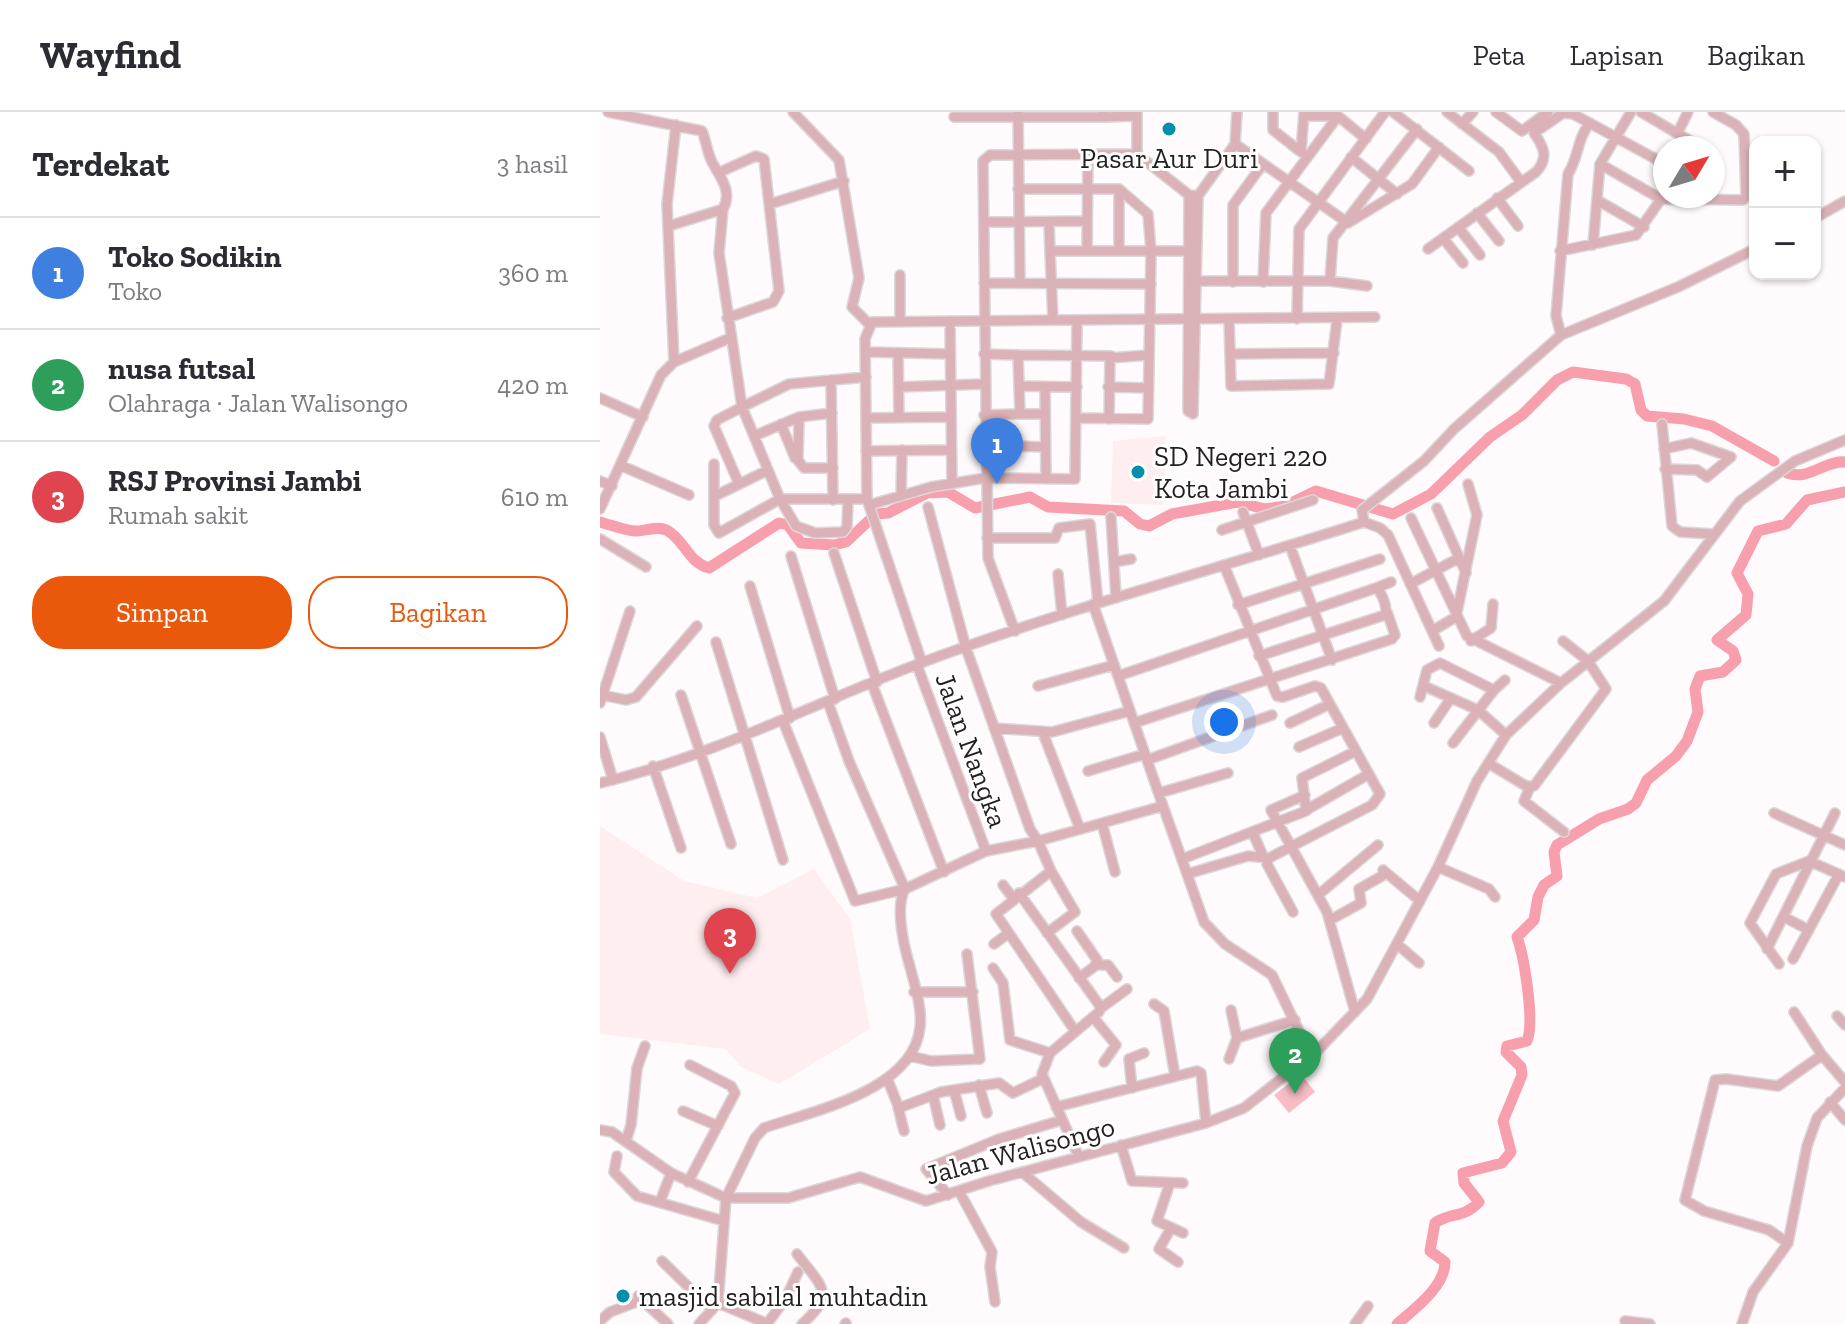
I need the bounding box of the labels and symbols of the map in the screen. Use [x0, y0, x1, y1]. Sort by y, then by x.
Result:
marker: Pasar Aur Duri [1160, 120, 1178, 138]
north arrow [1653, 136, 1725, 208]
place label: Pasar Aur Duri [1080, 142, 1258, 175]
pin: 1 [971, 418, 1023, 484]
place label: SD Negeri 220 Kota Jambi [1154, 440, 1328, 505]
marker: SD Negeri 220 Kota Jambi [1129, 463, 1147, 481]
street label: Jalan Nangka [928, 668, 1015, 832]
your location [1204, 702, 1244, 742]
pin: 3 [704, 908, 756, 974]
pin: 2 [1269, 1028, 1321, 1094]
street label: Jalan Walisongo [922, 1109, 1118, 1192]
place label: masjid sabilal muhtadin [639, 1280, 928, 1313]
marker: masjid sabilal muhtadin [614, 1287, 632, 1305]

